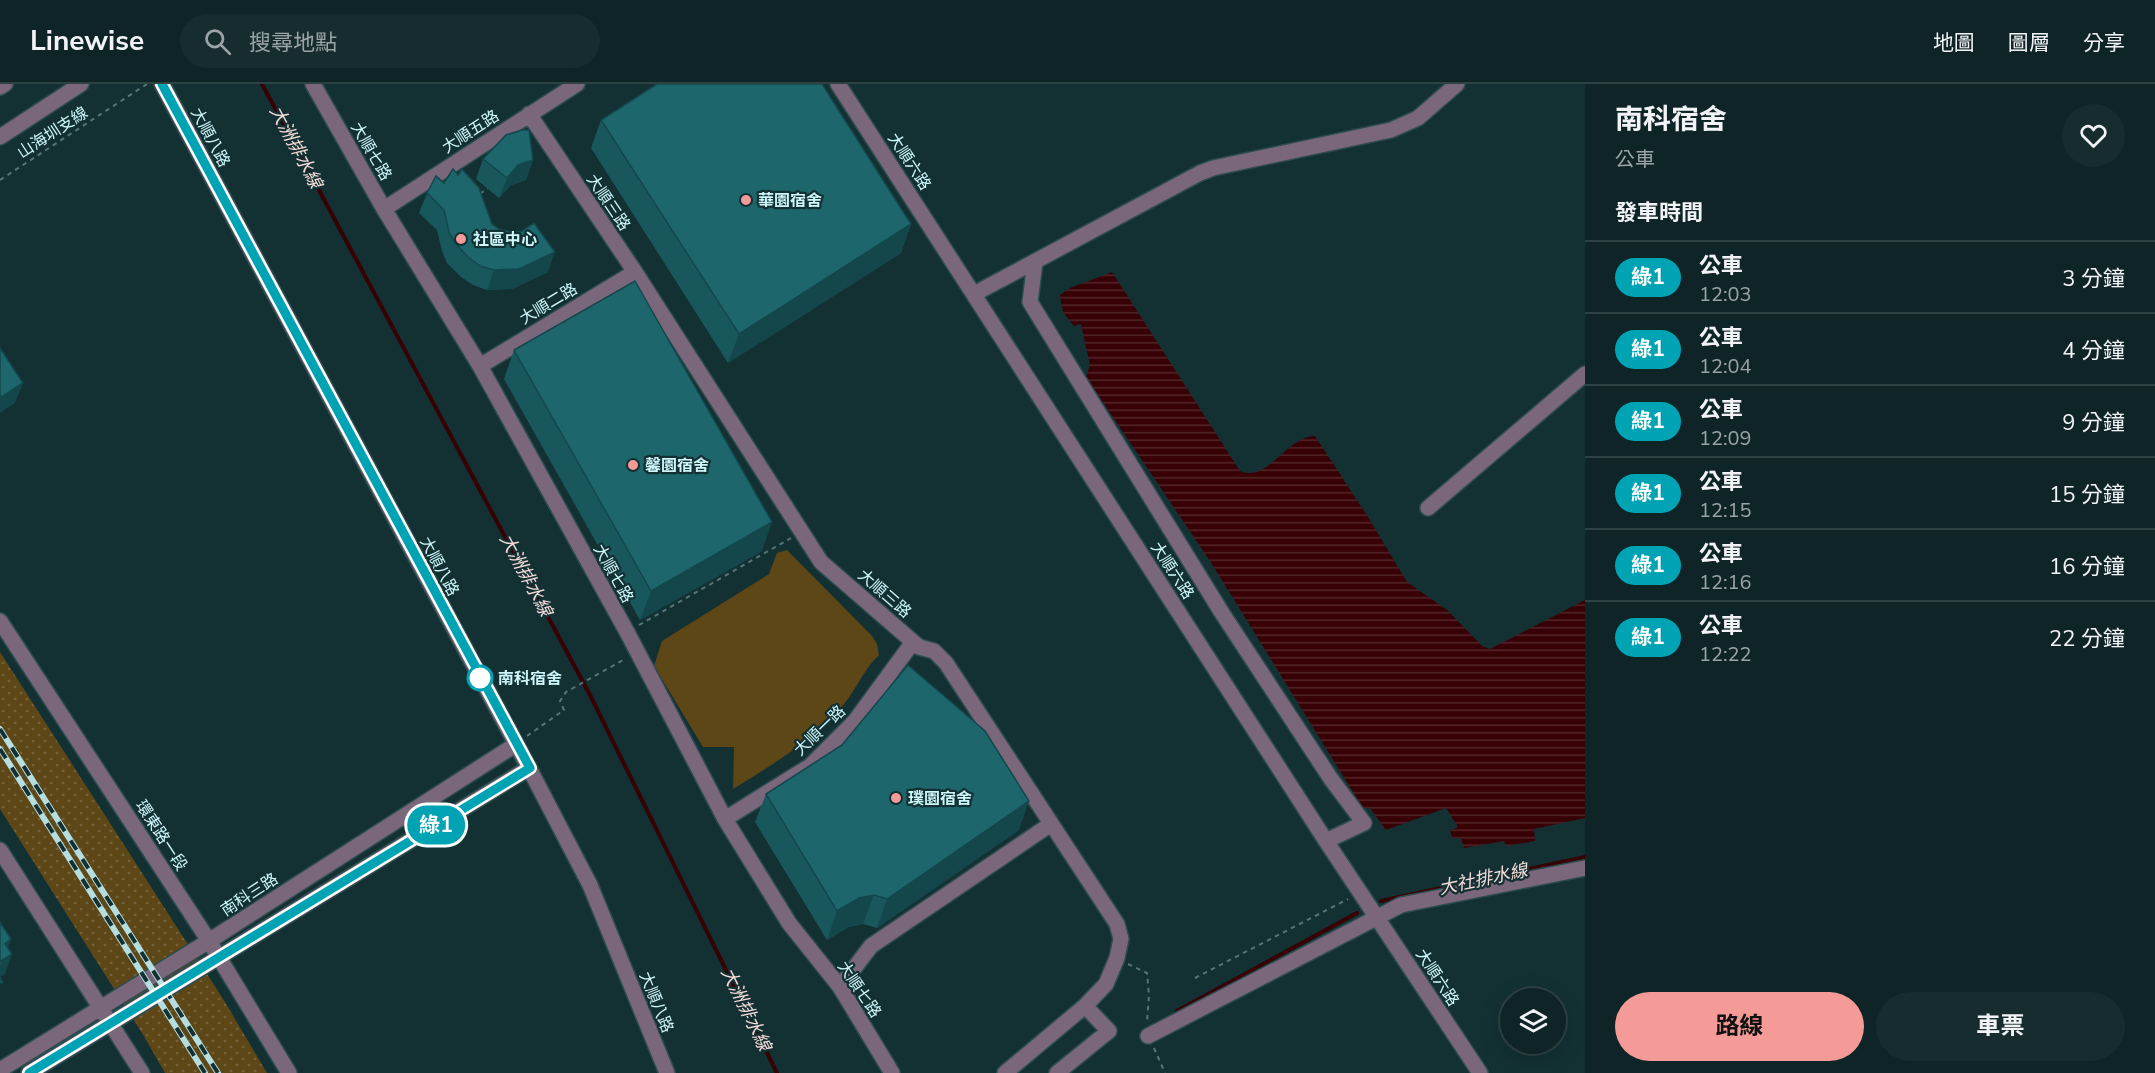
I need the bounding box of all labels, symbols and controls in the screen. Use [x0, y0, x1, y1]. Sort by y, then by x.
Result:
search box [180, 14, 600, 68]
text: Linewise [30, 22, 144, 60]
icon: search [201, 25, 234, 58]
text: 搜尋地點 [249, 28, 337, 58]
text: 地圖 [1933, 29, 1975, 57]
text: 圖層 [2008, 29, 2050, 57]
text: 分享 [2083, 29, 2125, 57]
text: 南科宿舍 [1615, 101, 1727, 139]
street label: 山海圳支線 [13, 102, 92, 164]
water label: 大洲排水線 [264, 102, 329, 194]
street label: 大順八路 [185, 104, 235, 171]
button: heart [2062, 104, 2125, 167]
street label: 大順五路 [438, 105, 503, 158]
street label: 大順七路 [346, 118, 397, 185]
street label: 大順六路 [883, 129, 936, 194]
text: 公車 [1615, 146, 1655, 173]
street label: 大順三路 [581, 170, 635, 235]
place label: 華園宿舍 [758, 190, 822, 212]
marker: 華園宿舍 [739, 193, 753, 207]
text: 發車時間 [1615, 198, 1703, 228]
place label: 社區中心 [473, 229, 537, 251]
marker: 社區中心 [454, 232, 468, 246]
text: 公車 [1699, 251, 1743, 281]
text: 綠1 [1631, 263, 1665, 291]
text: 3 分鐘 [2062, 264, 2125, 294]
street label: 大順二路 [515, 278, 582, 330]
text: 12:03 [1699, 281, 1752, 308]
text: 公車 [1699, 323, 1743, 353]
text: 綠1 [1631, 335, 1665, 363]
text: 4 分鐘 [2062, 336, 2125, 366]
text: 12:04 [1699, 353, 1752, 380]
text: 公車 [1699, 395, 1743, 425]
text: 綠1 [1631, 407, 1665, 435]
text: 9 分鐘 [2062, 408, 2125, 438]
text: 12:09 [1699, 425, 1752, 452]
place label: 馨園宿舍 [645, 455, 709, 477]
marker: 馨園宿舍 [626, 458, 640, 472]
text: 公車 [1699, 467, 1743, 497]
text: 綠1 [1631, 479, 1665, 507]
text: 15 分鐘 [2049, 480, 2125, 510]
text: 12:15 [1699, 497, 1752, 524]
water label: 大洲排水線 [494, 530, 559, 622]
street label: 大順八路 [414, 533, 464, 600]
street label: 大順六路 [1146, 538, 1199, 603]
text: 公車 [1699, 539, 1743, 569]
street label: 大順七路 [588, 540, 638, 607]
text: 綠1 [1631, 551, 1665, 579]
text: 16 分鐘 [2049, 552, 2125, 582]
street label: 大順三路 [853, 564, 916, 623]
text: 12:16 [1699, 569, 1752, 596]
text: 公車 [1699, 611, 1743, 641]
text: 綠1 [1631, 623, 1665, 651]
text: 22 分鐘 [2049, 624, 2125, 654]
text: 12:22 [1699, 641, 1752, 668]
marker: 南科宿舍 [467, 665, 493, 691]
place label: 南科宿舍 [498, 668, 562, 690]
street label: 大順一路 [789, 701, 850, 761]
place label: 璞園宿舍 [908, 788, 972, 810]
marker: 璞園宿舍 [889, 791, 903, 805]
street label: 環東路一段 [130, 796, 192, 875]
line badge: 綠1 [409, 806, 463, 844]
text: 綠1 [419, 811, 453, 839]
water label: 大社排水線 [1436, 857, 1531, 900]
street label: 南科三路 [217, 868, 282, 921]
street label: 大順六路 [1411, 945, 1464, 1010]
street label: 大順七路 [832, 957, 886, 1022]
water label: 大洲排水線 [715, 963, 777, 1057]
street label: 大順八路 [634, 969, 678, 1036]
map controls [1500, 988, 1566, 1054]
button: layers [1500, 988, 1566, 1054]
button: 路線 [1615, 992, 1864, 1061]
button: 車票 [1876, 992, 2125, 1061]

